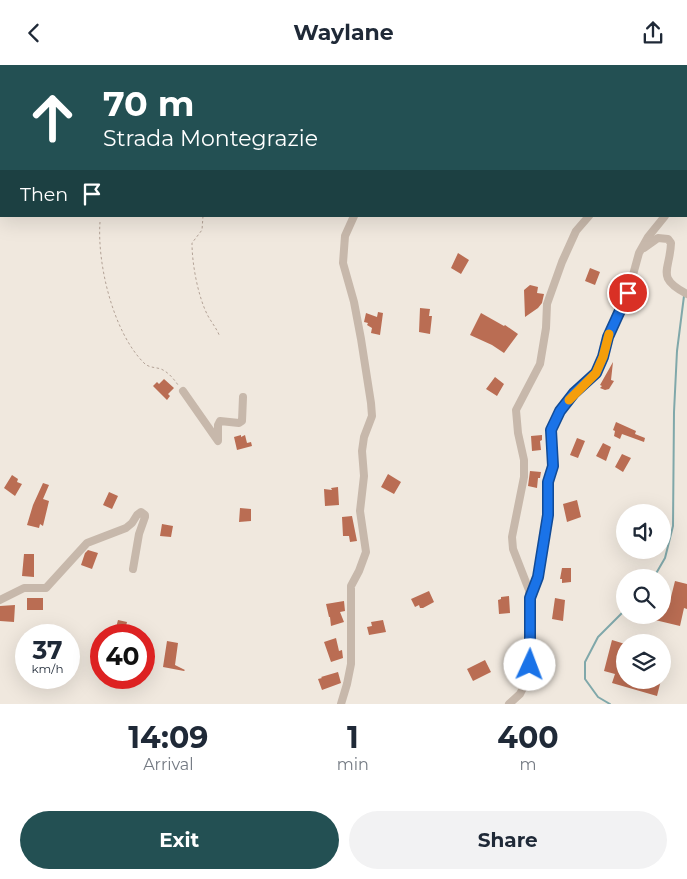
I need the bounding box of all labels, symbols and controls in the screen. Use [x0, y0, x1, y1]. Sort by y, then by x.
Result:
icon: back [20, 19, 48, 47]
text: Waylane [293, 19, 394, 46]
icon: share [639, 19, 667, 47]
text: 70 m [103, 82, 194, 125]
icon: ahead [20, 85, 85, 150]
text: Strada Montegrazie [103, 125, 318, 152]
icon: arrive [78, 180, 106, 208]
text: Then [20, 183, 68, 206]
pin [607, 272, 649, 314]
icon: arrive [614, 279, 642, 307]
map controls [616, 504, 671, 689]
button: sound [616, 504, 671, 559]
button: search [616, 569, 671, 624]
speed limit sign: 40 [90, 624, 155, 689]
button: layers [616, 634, 671, 689]
text: 37 [32, 635, 63, 665]
position arrow [503, 638, 555, 690]
text: km/h [31, 661, 64, 676]
text: 14:09 [128, 719, 208, 756]
text: 1 [347, 719, 359, 756]
text: 400 [497, 719, 559, 756]
text: Arrival [143, 755, 194, 774]
text: min [337, 755, 369, 774]
text: m [519, 755, 536, 774]
button: Exit [20, 811, 339, 869]
button: Share [349, 811, 667, 869]

